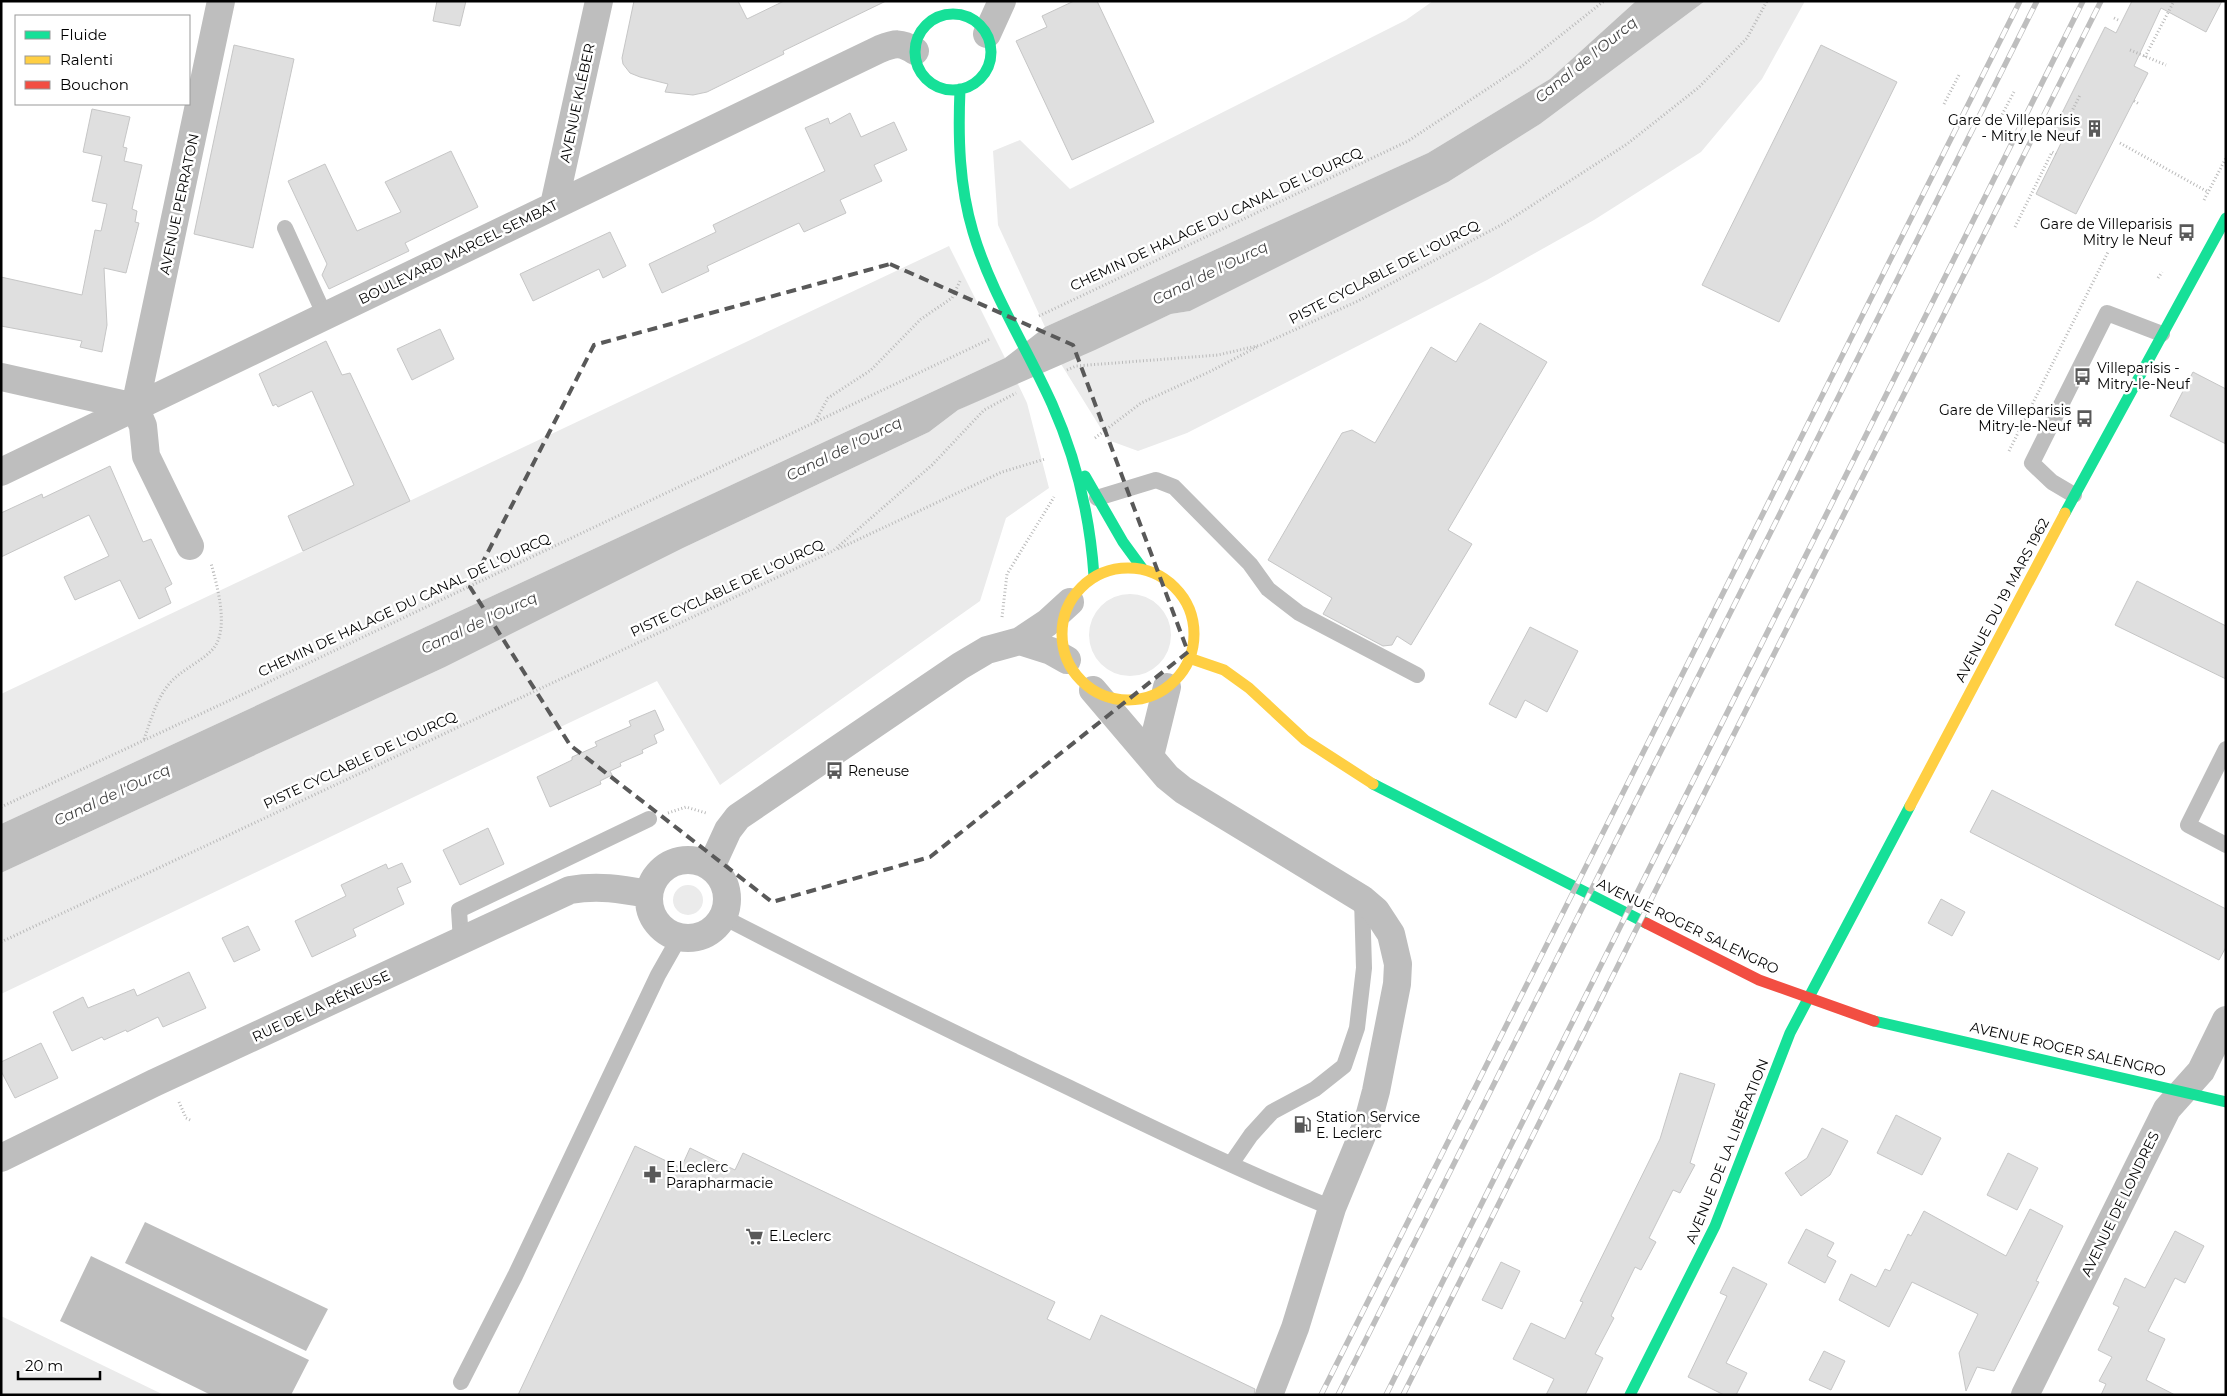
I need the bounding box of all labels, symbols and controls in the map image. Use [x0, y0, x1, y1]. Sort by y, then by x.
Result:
water label: Canal de l'Ourcq [1531, 13, 1641, 107]
legend [15, 15, 190, 105]
text: Fluide [60, 25, 107, 44]
street label: AVENUE KLÉBER [556, 42, 598, 164]
text: Ralenti [60, 50, 113, 69]
text: Bouchon [60, 75, 129, 94]
place label: Gare de Villeparisis - Mitry le Neuf [1948, 111, 2081, 145]
building icon: Gare de Villeparisis - Mitry le Neuf [2084, 118, 2104, 138]
street label: AVENUE PERRATON [155, 132, 203, 276]
street label: CHEMIN DE HALAGE DU CANAL DE L'OURCQ [1067, 143, 1365, 295]
street label: BOULEVARD MARCEL SEMBAT [355, 196, 561, 308]
place label: Gare de Villeparisis Mitry le Neuf [2040, 215, 2173, 249]
street label: PISTE CYCLABLE DE L'OURCQ [1286, 216, 1483, 328]
bus stop icon: Gare de Villeparisis Mitry le Neuf [2176, 222, 2196, 242]
water label: Canal de l'Ourcq [1149, 236, 1271, 309]
place label: Villeparisis - Mitry-le-Neuf [2097, 359, 2191, 393]
bus stop icon: Villeparisis - Mitry-le-Neuf [2073, 366, 2093, 386]
place label: Gare de Villeparisis Mitry-le-Neuf [1939, 401, 2072, 435]
bus stop icon: Gare de Villeparisis Mitry-le-Neuf [2075, 408, 2095, 428]
water label: Canal de l'Ourcq [783, 412, 905, 485]
street label: AVENUE DU 19 MARS 1962 [1951, 515, 2053, 685]
street label: CHEMIN DE HALAGE DU CANAL DE L'OURCQ [255, 529, 553, 681]
street label: PISTE CYCLABLE DE L'OURCQ [627, 535, 827, 641]
water label: Canal de l'Ourcq [418, 587, 540, 658]
street label: PISTE CYCLABLE DE L'OURCQ [260, 707, 460, 813]
water label: Canal de l'Ourcq [51, 759, 173, 830]
bus stop icon: Reneuse [824, 761, 844, 781]
place label: Reneuse [848, 762, 909, 780]
street label: AVENUE ROGER SALENGRO [1594, 874, 1782, 978]
street label: RUE DE LA RÉNEUSE [249, 966, 393, 1046]
street label: AVENUE ROGER SALENGRO [1968, 1018, 2168, 1080]
street label: AVENUE DE LA LIBÉRATION [1682, 1056, 1772, 1246]
place label: Station Service E. Leclerc [1316, 1108, 1420, 1142]
fuel station icon: Station Service E. Leclerc [1292, 1115, 1312, 1135]
street label: AVENUE DE LONDRES [2077, 1128, 2163, 1280]
place label: E.Leclerc Parapharmacie [666, 1158, 773, 1192]
pharmacy icon: E.Leclerc Parapharmacie [642, 1165, 662, 1185]
supermarket icon: E.Leclerc [745, 1226, 765, 1246]
place label: E.Leclerc [769, 1227, 831, 1245]
scale bar [18, 1348, 100, 1380]
text: 20 m [25, 1356, 63, 1375]

